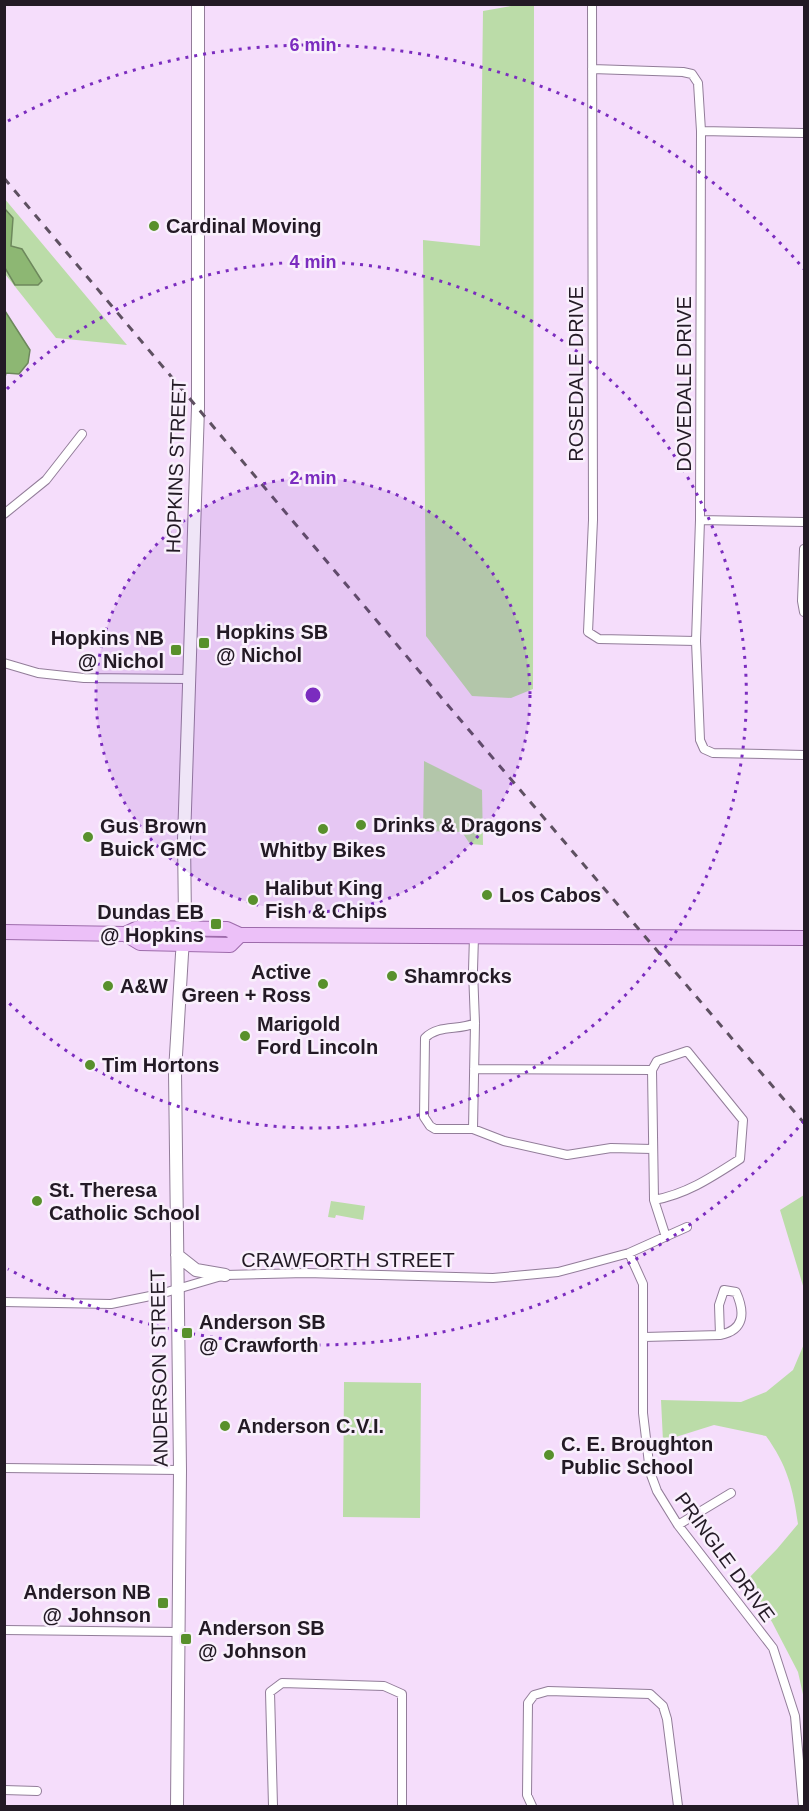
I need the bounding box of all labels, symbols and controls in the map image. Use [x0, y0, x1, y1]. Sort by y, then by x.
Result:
text: 6 min [289, 35, 337, 55]
place label: Cardinal Moving [166, 215, 322, 237]
marker: Cardinal Moving [147, 219, 161, 233]
text: 4 min [289, 252, 337, 272]
street label: ROSEDALE DRIVE [565, 286, 587, 462]
street label: DOVEDALE DRIVE [673, 296, 695, 472]
street label: HOPKINS STREET [162, 378, 190, 554]
text: 2 min [289, 468, 337, 488]
place label: Hopkins SB @ Nichol [216, 621, 328, 666]
place label: Hopkins NB @ Nichol [51, 627, 164, 672]
marker: Hopkins SB @ Nichol [197, 636, 211, 650]
marker: Hopkins NB @ Nichol [169, 643, 183, 657]
centre of rings [303, 685, 323, 705]
place label: Drinks & Dragons [373, 814, 542, 836]
place label: Gus Brown Buick GMC [100, 815, 207, 860]
marker: Drinks & Dragons [354, 818, 368, 832]
marker: Whitby Bikes [316, 822, 330, 836]
marker: Gus Brown Buick GMC [81, 830, 95, 844]
place label: Whitby Bikes [260, 839, 386, 861]
place label: Halibut King Fish & Chips [265, 877, 387, 922]
place label: Los Cabos [499, 884, 601, 906]
marker: Los Cabos [480, 888, 494, 902]
marker: Halibut King Fish & Chips [246, 893, 260, 907]
place label: Dundas EB @ Hopkins [97, 901, 204, 946]
marker: Dundas EB @ Hopkins [209, 917, 223, 931]
place label: Active Green + Ross [181, 961, 311, 1006]
place label: Shamrocks [404, 965, 512, 987]
marker: Shamrocks [385, 969, 399, 983]
place label: A&W [120, 975, 168, 997]
marker: Active Green + Ross [316, 977, 330, 991]
marker: A&W [101, 979, 115, 993]
place label: Marigold Ford Lincoln [257, 1013, 378, 1058]
marker: Marigold Ford Lincoln [238, 1029, 252, 1043]
place label: Tim Hortons [102, 1054, 219, 1076]
marker: Tim Hortons [83, 1058, 97, 1072]
place label: St. Theresa Catholic School [49, 1179, 200, 1224]
marker: St. Theresa Catholic School [30, 1194, 44, 1208]
street label: CRAWFORTH STREET [241, 1249, 455, 1271]
street label: ANDERSON STREET [146, 1269, 172, 1467]
place label: Anderson SB @ Crawforth [199, 1311, 326, 1356]
marker: Anderson SB @ Crawforth [180, 1326, 194, 1340]
place label: Anderson C.V.I. [237, 1415, 384, 1437]
marker: Anderson C.V.I. [218, 1419, 232, 1433]
place label: C. E. Broughton Public School [561, 1433, 713, 1478]
marker: C. E. Broughton Public School [542, 1448, 556, 1462]
street label: PRINGLE DRIVE [671, 1488, 779, 1626]
place label: Anderson NB @ Johnson [23, 1581, 151, 1626]
marker: Anderson NB @ Johnson [156, 1596, 170, 1610]
place label: Anderson SB @ Johnson [198, 1617, 325, 1662]
marker: Anderson SB @ Johnson [179, 1632, 193, 1646]

